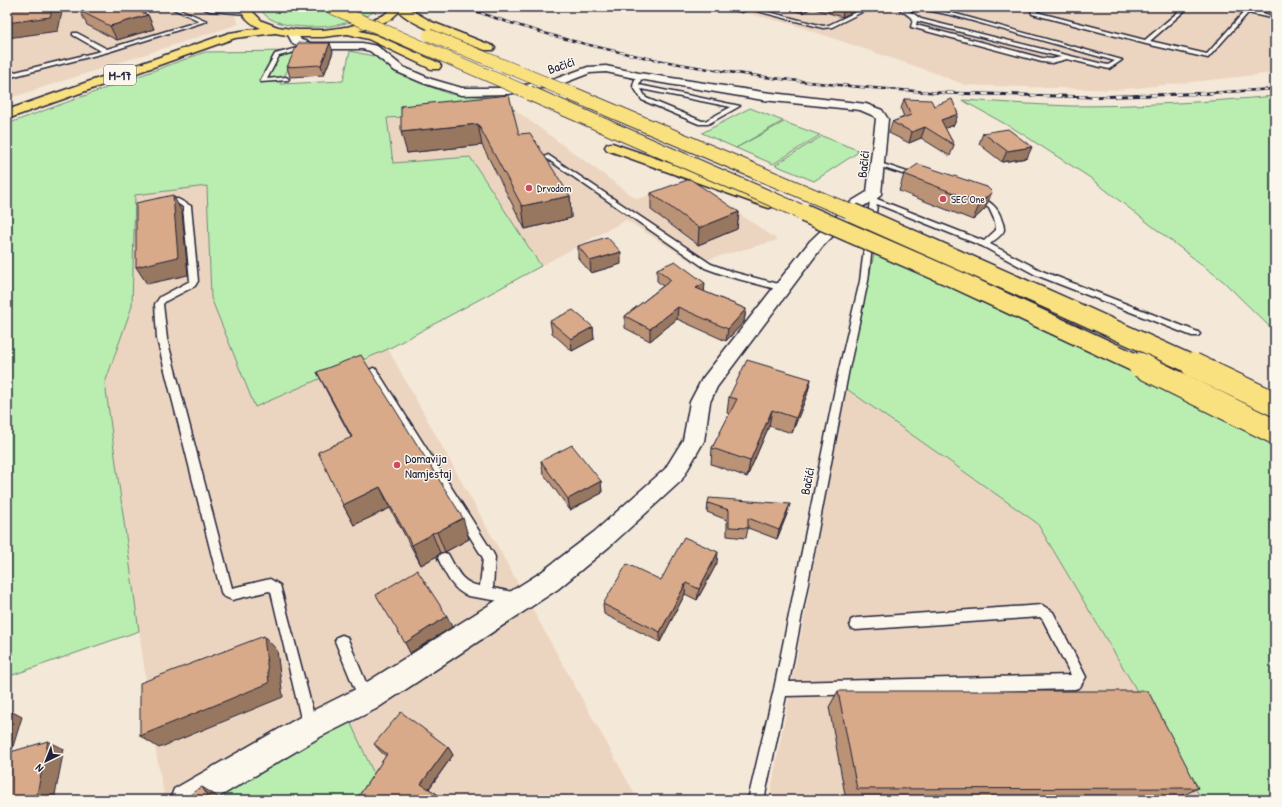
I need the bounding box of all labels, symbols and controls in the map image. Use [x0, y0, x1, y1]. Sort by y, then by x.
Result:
street label: Bačići [545, 52, 577, 78]
road number: M-17 [104, 65, 136, 85]
street label: Bačići [853, 149, 873, 179]
place label: Drvodom [537, 181, 572, 195]
marker: Drvodom [524, 183, 534, 193]
place label: SEC One [951, 192, 986, 206]
marker: SEC One [938, 194, 948, 204]
place label: Domavija Namjestaj [405, 449, 452, 482]
marker: Domavija Namjestaj [392, 460, 402, 470]
street label: Bačići [796, 466, 818, 496]
north arrow [26, 741, 66, 781]
text: N [32, 761, 46, 775]

